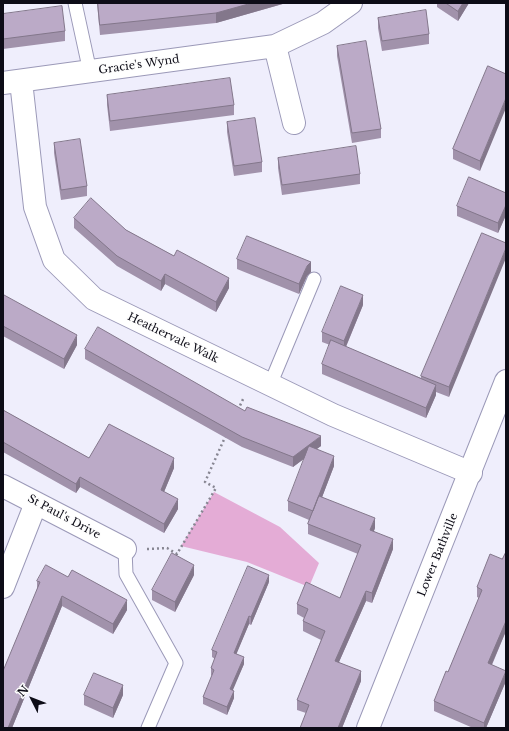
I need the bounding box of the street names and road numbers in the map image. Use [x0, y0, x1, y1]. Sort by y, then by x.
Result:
street label: Gracie's Wynd [98, 53, 180, 77]
street label: Heathervale Walk [125, 310, 221, 366]
street label: St Paul's Drive [25, 492, 103, 542]
street label: Lower Bathville [415, 511, 461, 599]

